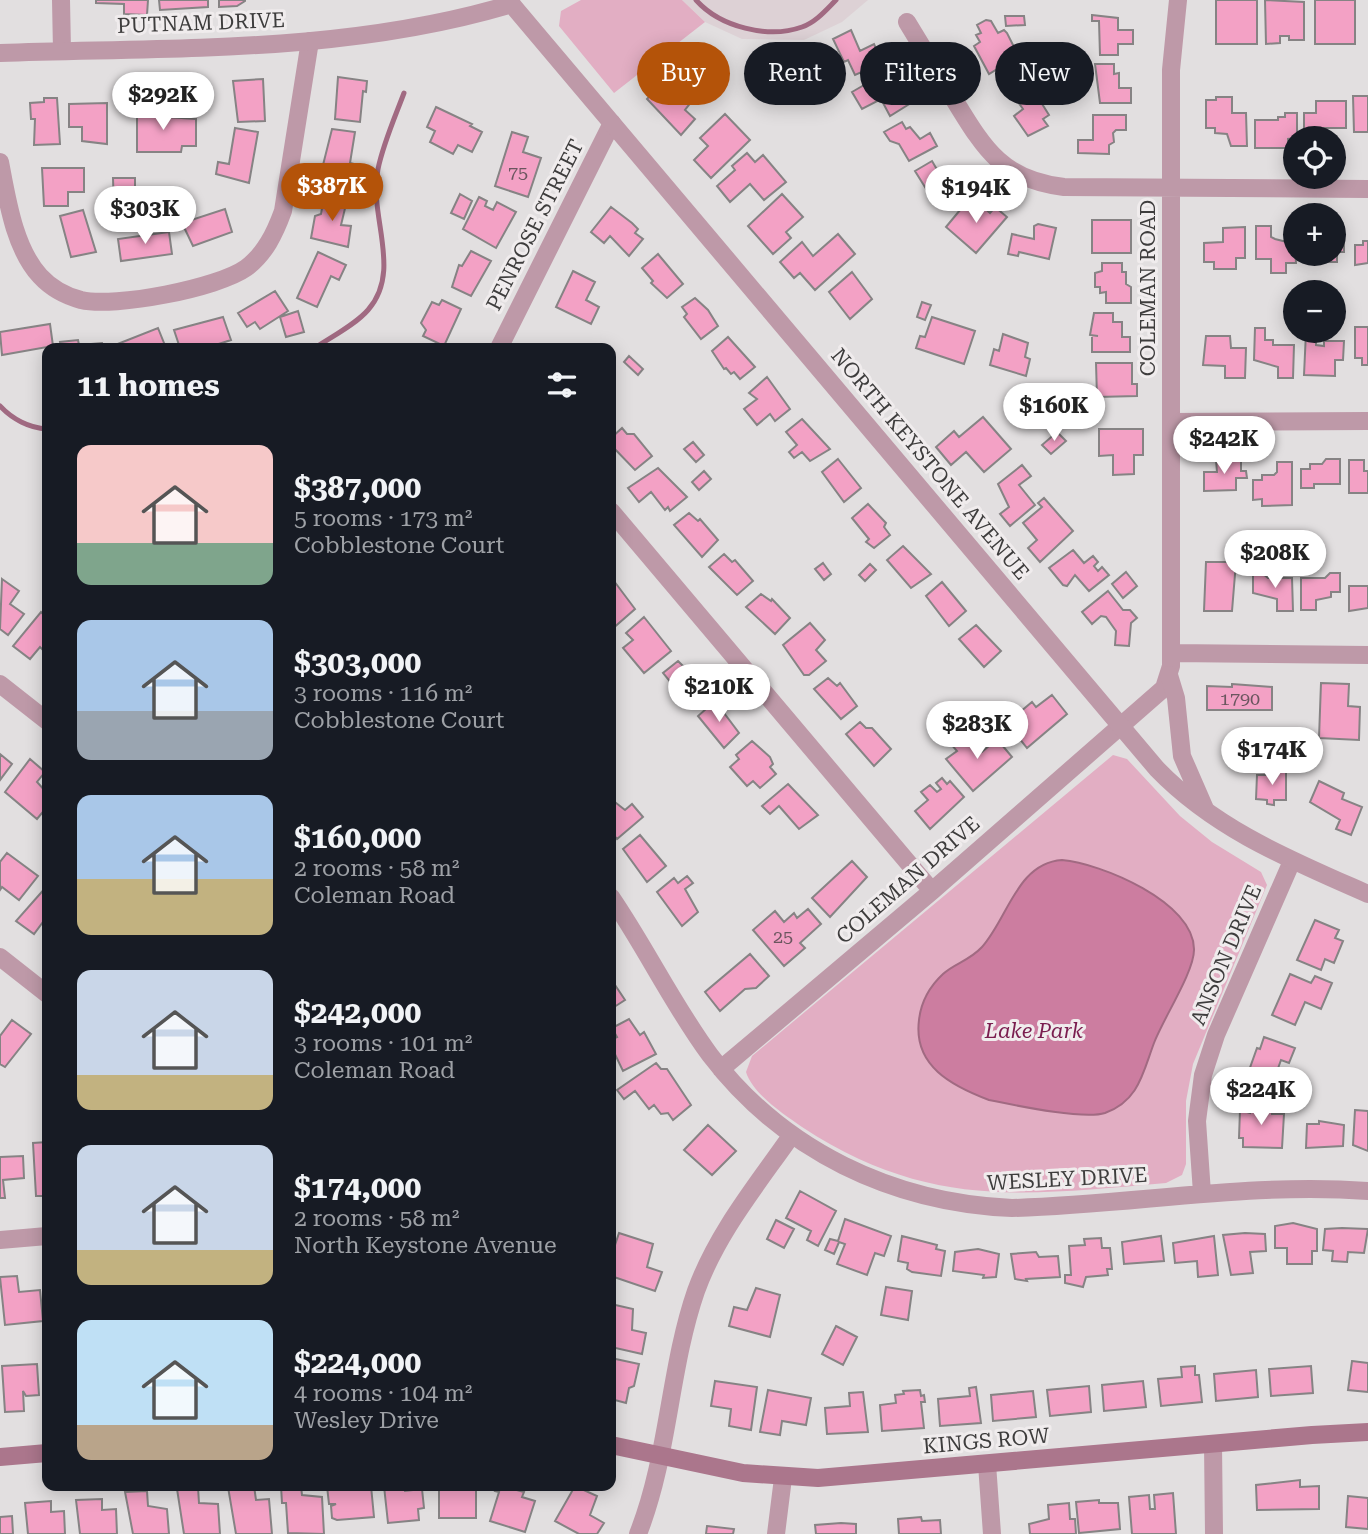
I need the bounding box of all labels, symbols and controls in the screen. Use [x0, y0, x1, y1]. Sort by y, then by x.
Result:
street label: PUTNAM DRIVE [117, 8, 285, 38]
chip: Buy [637, 42, 730, 105]
chip: Rent [744, 42, 846, 105]
chip: Filters [860, 42, 981, 105]
chip: New [995, 42, 1094, 105]
pin: $292K [114, 72, 212, 132]
text: $292K [128, 81, 198, 108]
map controls [1283, 126, 1346, 343]
button: locate [1283, 126, 1346, 189]
street label: PENROSE STREET [481, 135, 589, 315]
house number: 75 [508, 162, 528, 183]
pin: $387K [283, 164, 381, 223]
pin: $194K [927, 166, 1025, 225]
text: $387K [297, 172, 367, 199]
text: $194K [941, 174, 1011, 201]
pin: $303K [96, 187, 194, 246]
text: $303K [110, 195, 180, 222]
street label: COLEMAN ROAD [1136, 200, 1160, 376]
button: + [1283, 203, 1346, 266]
button: − [1283, 280, 1346, 343]
street label: NORTH KEYSTONE AVENUE [826, 343, 1034, 585]
icon: filters [543, 366, 581, 404]
text: 11 homes [77, 368, 220, 403]
pin: $160K [1005, 384, 1103, 443]
text: $160K [1019, 392, 1089, 419]
pin: $242K [1175, 416, 1273, 476]
text: $242K [1189, 425, 1259, 452]
text: $387,000 [294, 470, 421, 505]
icon: home [133, 473, 217, 557]
text: 5 rooms · 173 m² [294, 505, 472, 532]
pin: $208K [1226, 530, 1324, 590]
text: Cobblestone Court [294, 532, 504, 559]
text: $208K [1240, 539, 1310, 566]
text: $303,000 [294, 645, 421, 680]
icon: home [133, 648, 217, 732]
pin: $210K [670, 664, 768, 724]
text: $210K [684, 673, 754, 700]
text: 3 rooms · 116 m² [294, 680, 472, 707]
house number: 1790 [1220, 688, 1260, 709]
pin: $283K [928, 702, 1026, 761]
text: Cobblestone Court [294, 707, 504, 734]
text: $283K [942, 710, 1012, 737]
pin: $174K [1223, 728, 1321, 787]
text: $174K [1237, 736, 1307, 763]
street label: COLEMAN DRIVE [832, 811, 984, 949]
text: $160,000 [294, 820, 421, 855]
icon: home [133, 823, 217, 907]
text: 2 rooms · 58 m² [294, 855, 460, 882]
street label: ANSON DRIVE [1186, 881, 1266, 1029]
text: Coleman Road [294, 882, 455, 909]
house number: 25 [773, 926, 793, 947]
text: $242,000 [294, 995, 421, 1030]
icon: home [133, 998, 217, 1082]
park label: Lake Park [984, 1019, 1084, 1043]
text: 3 rooms · 101 m² [294, 1030, 472, 1057]
text: Coleman Road [294, 1057, 455, 1084]
pin: $224K [1212, 1068, 1310, 1127]
text: $224K [1226, 1076, 1296, 1103]
street label: WESLEY DRIVE [986, 1163, 1148, 1195]
text: $174,000 [294, 1170, 421, 1205]
icon: home [133, 1173, 217, 1257]
text: 2 rooms · 58 m² [294, 1205, 460, 1232]
text: North Keystone Avenue [294, 1232, 557, 1259]
text: $224,000 [294, 1345, 421, 1380]
icon: home [133, 1348, 217, 1432]
text: 4 rooms · 104 m² [294, 1380, 472, 1407]
text: Wesley Drive [294, 1407, 439, 1434]
street label: KINGS ROW [922, 1423, 1051, 1458]

